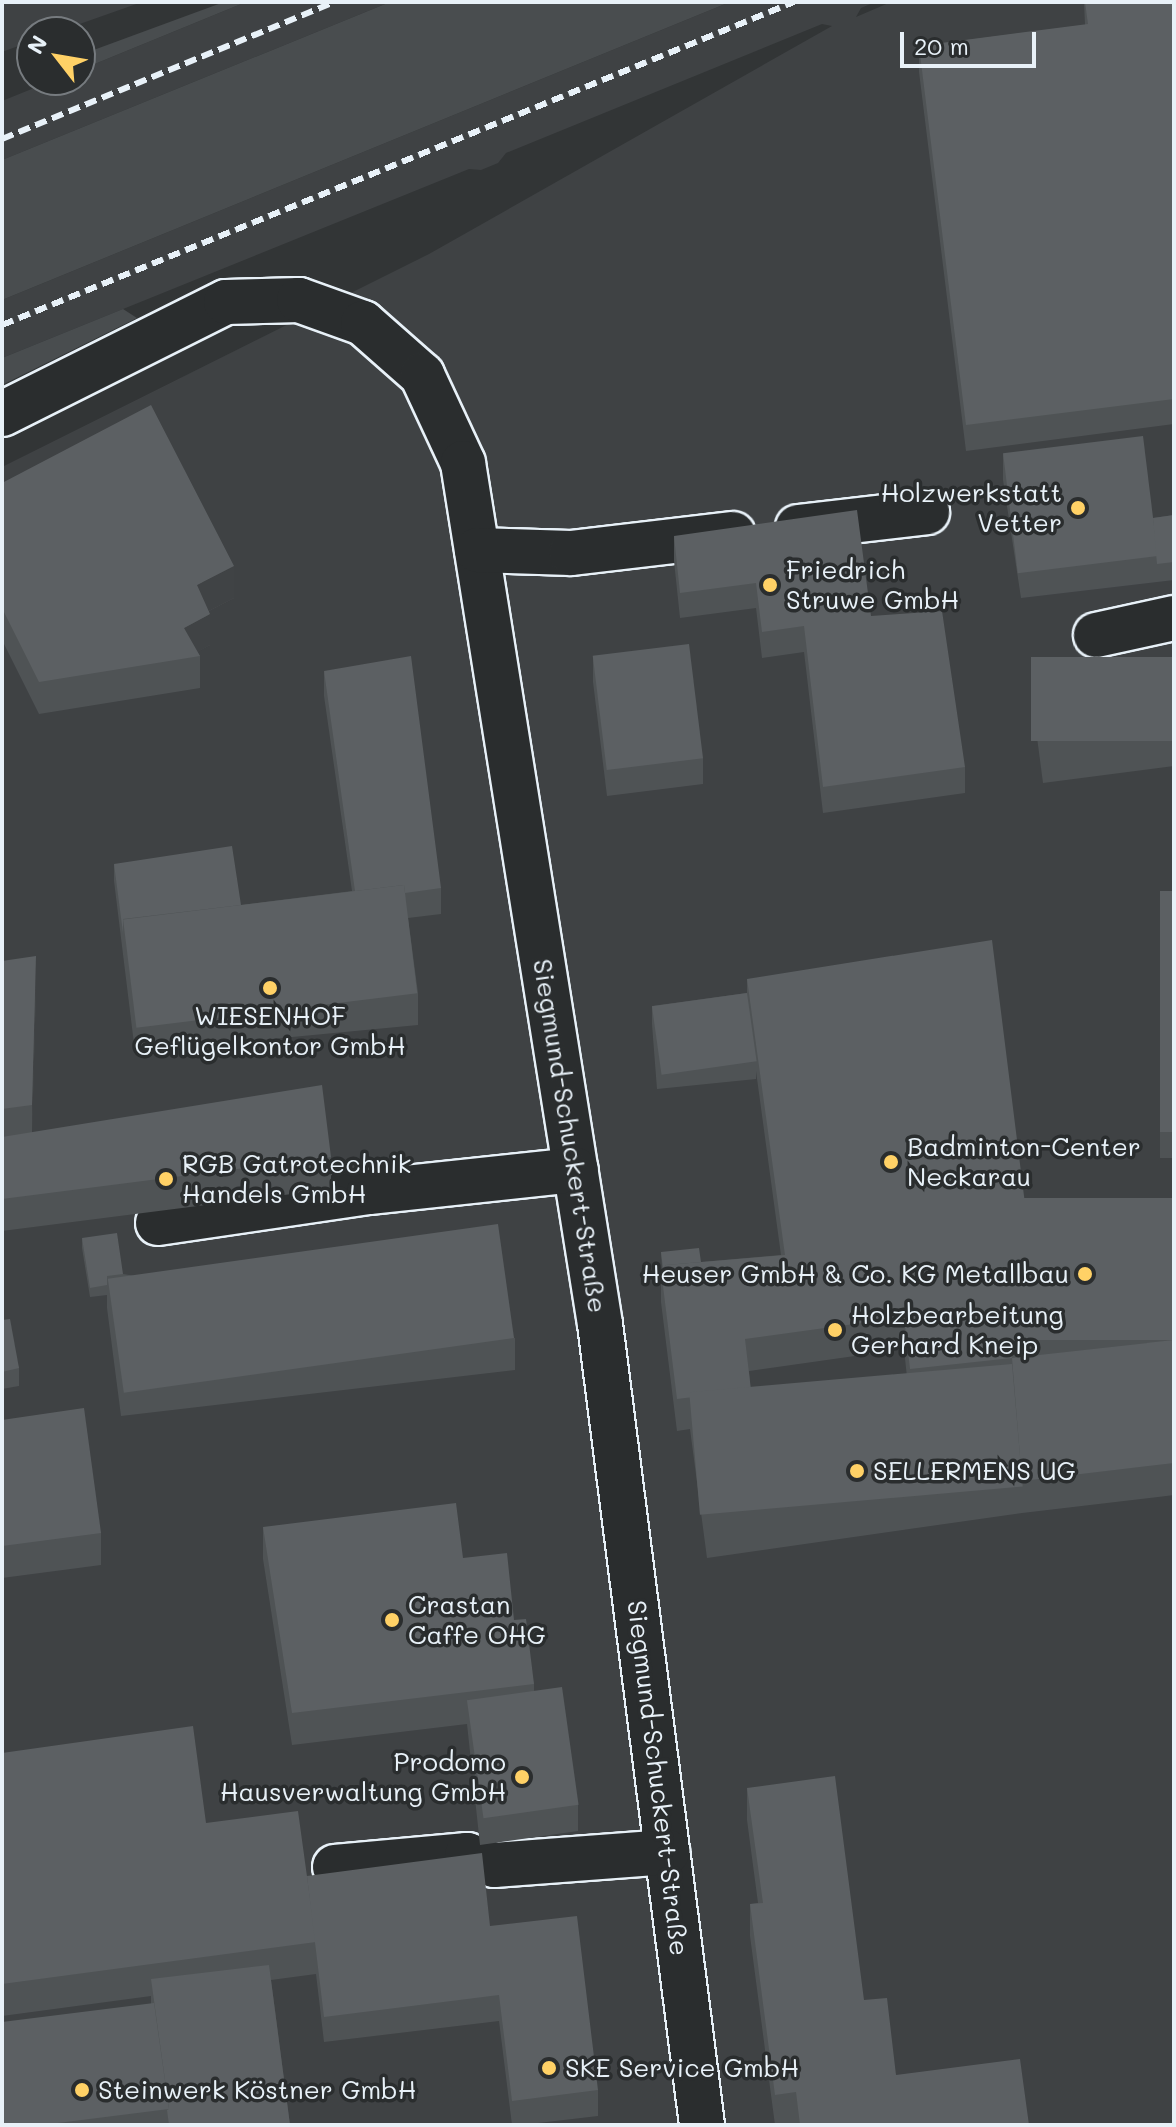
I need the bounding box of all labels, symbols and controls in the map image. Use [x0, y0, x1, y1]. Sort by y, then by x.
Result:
north arrow [16, 16, 96, 96]
scale bar [904, 16, 1040, 66]
text: N [20, 30, 53, 59]
text: 20 m [914, 30, 969, 61]
place label: Holzwerkstatt Vetter [881, 477, 1062, 538]
marker: Holzwerkstatt Vetter [1069, 499, 1087, 517]
place label: Friedrich Struwe GmbH [786, 554, 959, 616]
marker: Friedrich Struwe GmbH [761, 576, 779, 594]
street label: Siegmund-Schuckert-Straße [527, 957, 613, 1315]
marker: WIESENHOF Geflügelkontor GmbH [261, 979, 279, 997]
place label: WIESENHOF Geflügelkontor GmbH [135, 1000, 405, 1062]
place label: Badminton-Center Neckarau [907, 1131, 1141, 1192]
place label: RGB Gatrotechnik Handels GmbH [182, 1148, 411, 1210]
marker: Badminton-Center Neckarau [882, 1153, 900, 1171]
marker: RGB Gatrotechnik Handels GmbH [157, 1170, 175, 1188]
place label: Heuser GmbH & Co. KG Metallbau [642, 1258, 1069, 1290]
marker: Heuser GmbH & Co. KG Metallbau [1076, 1265, 1094, 1283]
place label: Holzbearbeitung Gerhard Kneip [851, 1299, 1064, 1360]
marker: Holzbearbeitung Gerhard Kneip [826, 1321, 844, 1339]
place label: SELLERMENS UG [873, 1455, 1076, 1487]
marker: SELLERMENS UG [848, 1462, 866, 1480]
place label: Crastan Caffe OHG [408, 1589, 546, 1650]
street label: Siegmund-Schuckert-Straße [621, 1598, 695, 1958]
marker: Crastan Caffe OHG [383, 1611, 401, 1629]
place label: Prodomo Hausverwaltung GmbH [220, 1746, 506, 1808]
marker: Prodomo Hausverwaltung GmbH [513, 1768, 531, 1786]
place label: SKE Service GmbH [565, 2052, 799, 2084]
marker: SKE Service GmbH [540, 2059, 558, 2077]
place label: Steinwerk Köstner GmbH [98, 2074, 416, 2106]
marker: Steinwerk Köstner GmbH [73, 2081, 91, 2099]

